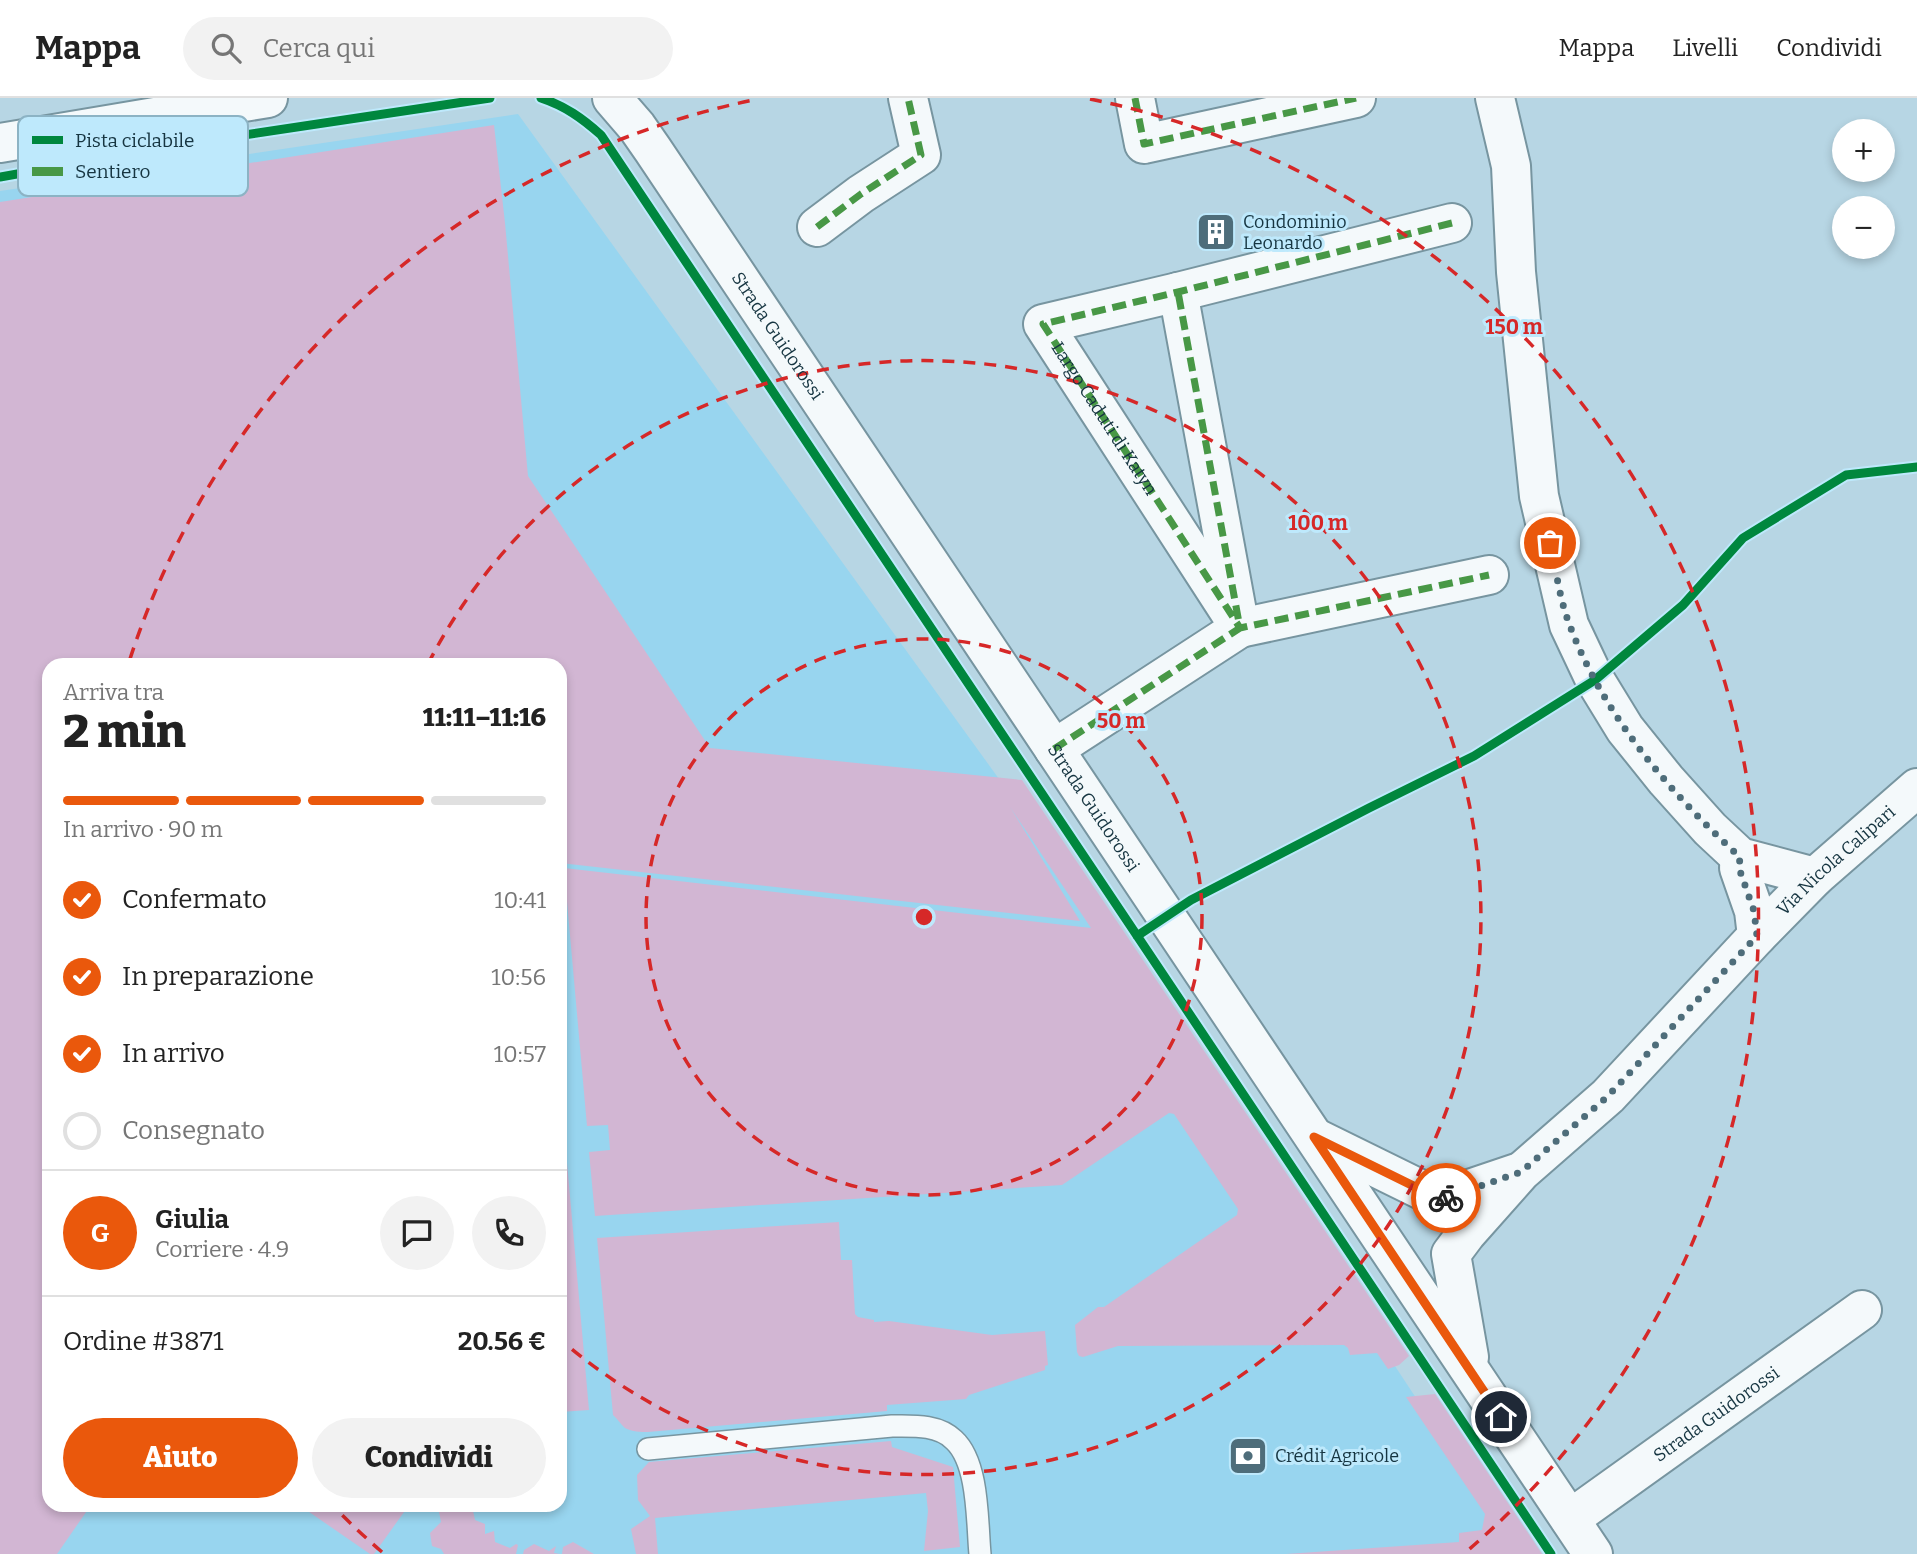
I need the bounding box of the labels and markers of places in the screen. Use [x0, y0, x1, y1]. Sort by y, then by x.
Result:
building icon: Condominio Leonardo [1195, 211, 1237, 253]
place label: Condominio Leonardo [1243, 211, 1347, 254]
pin [1520, 513, 1580, 573]
centre of rings [912, 905, 936, 929]
pin [1471, 1387, 1531, 1447]
bank icon: Crédit Agricole [1227, 1435, 1269, 1477]
place label: Crédit Agricole [1275, 1445, 1399, 1467]

